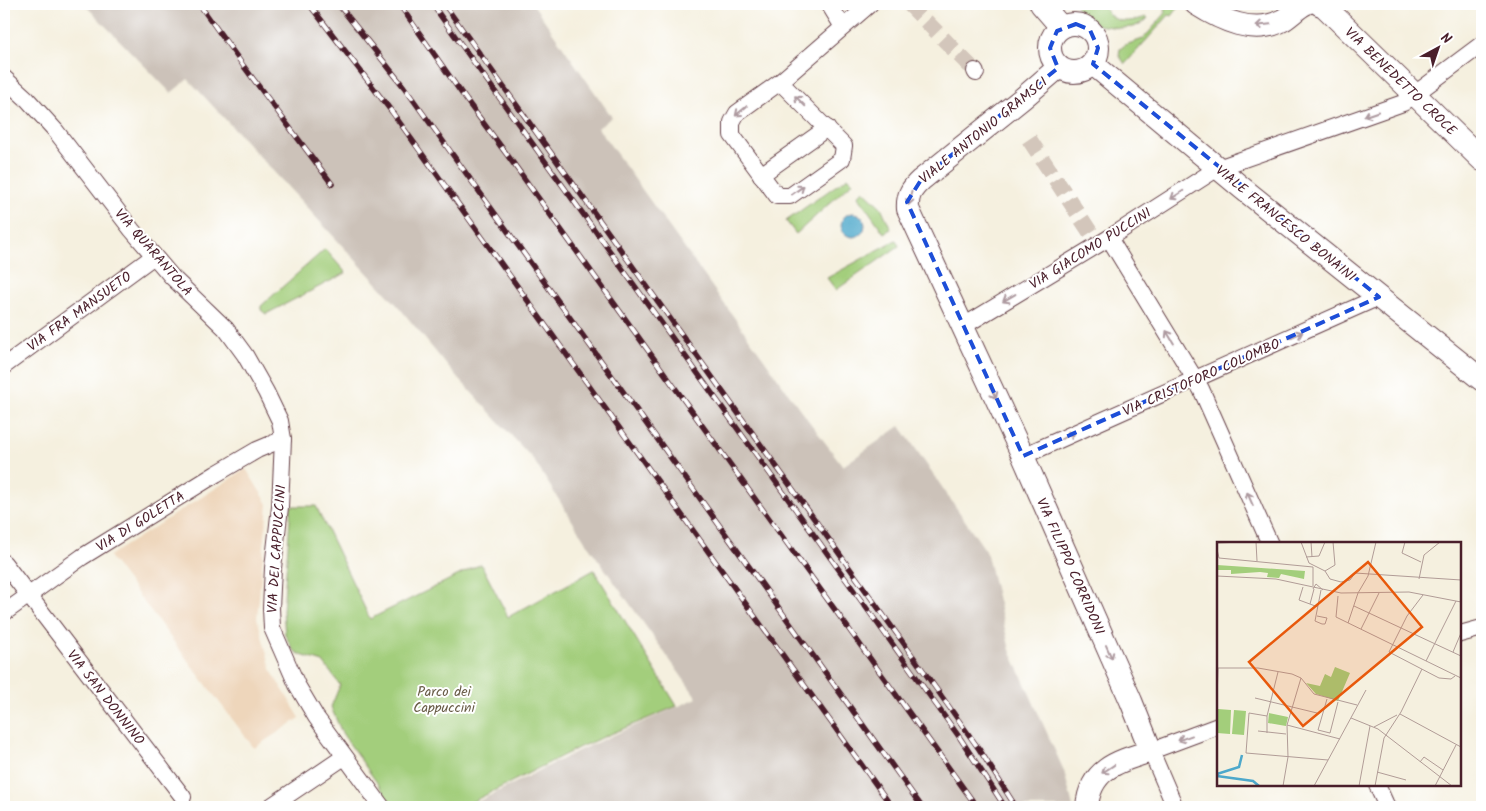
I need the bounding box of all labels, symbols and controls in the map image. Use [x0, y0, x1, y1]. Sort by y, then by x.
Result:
one-way arrow [1255, 20, 1271, 30]
north arrow [1414, 22, 1464, 72]
street label: VIA BENEDETTO CROCE [1342, 23, 1460, 139]
street label: VIALE ANTONIO GRAMSCI [914, 72, 1053, 190]
one-way arrow [794, 95, 806, 108]
one-way arrow [735, 105, 748, 116]
one-way arrow [1364, 110, 1380, 120]
street label: VIALE FRANCESCO BONAINI [1210, 160, 1360, 288]
one-way arrow [791, 185, 805, 195]
one-way arrow [1170, 189, 1184, 200]
one-way arrow [904, 190, 914, 206]
street label: VIA GIACOMO PUCCINI [1025, 202, 1156, 295]
street label: VIA QUARANTOLA [109, 204, 198, 301]
street label: VIA FRA MANSUETO [23, 266, 137, 357]
one-way arrow [1002, 294, 1016, 304]
one-way arrow [1288, 329, 1303, 339]
one-way arrow [1165, 330, 1176, 344]
street label: VIA CRISTOFORO COLOMBO [1119, 333, 1284, 423]
one-way arrow [989, 384, 998, 399]
one-way arrow [1060, 431, 1075, 441]
street label: VIA DEI CAPPUCCINI [262, 484, 292, 614]
street label: VIA DI GOLETTA [92, 486, 189, 558]
one-way arrow [1245, 492, 1254, 507]
street label: VIA FILIPPO CORRIDONI [1030, 494, 1110, 639]
inset map [1217, 542, 1461, 786]
one-way arrow [1105, 644, 1115, 659]
street label: VIA SAN DONNINO [61, 645, 150, 750]
park label: Parco dei Cappuccini [413, 681, 475, 719]
one-way arrow [1177, 734, 1193, 743]
one-way arrow [1101, 763, 1115, 774]

